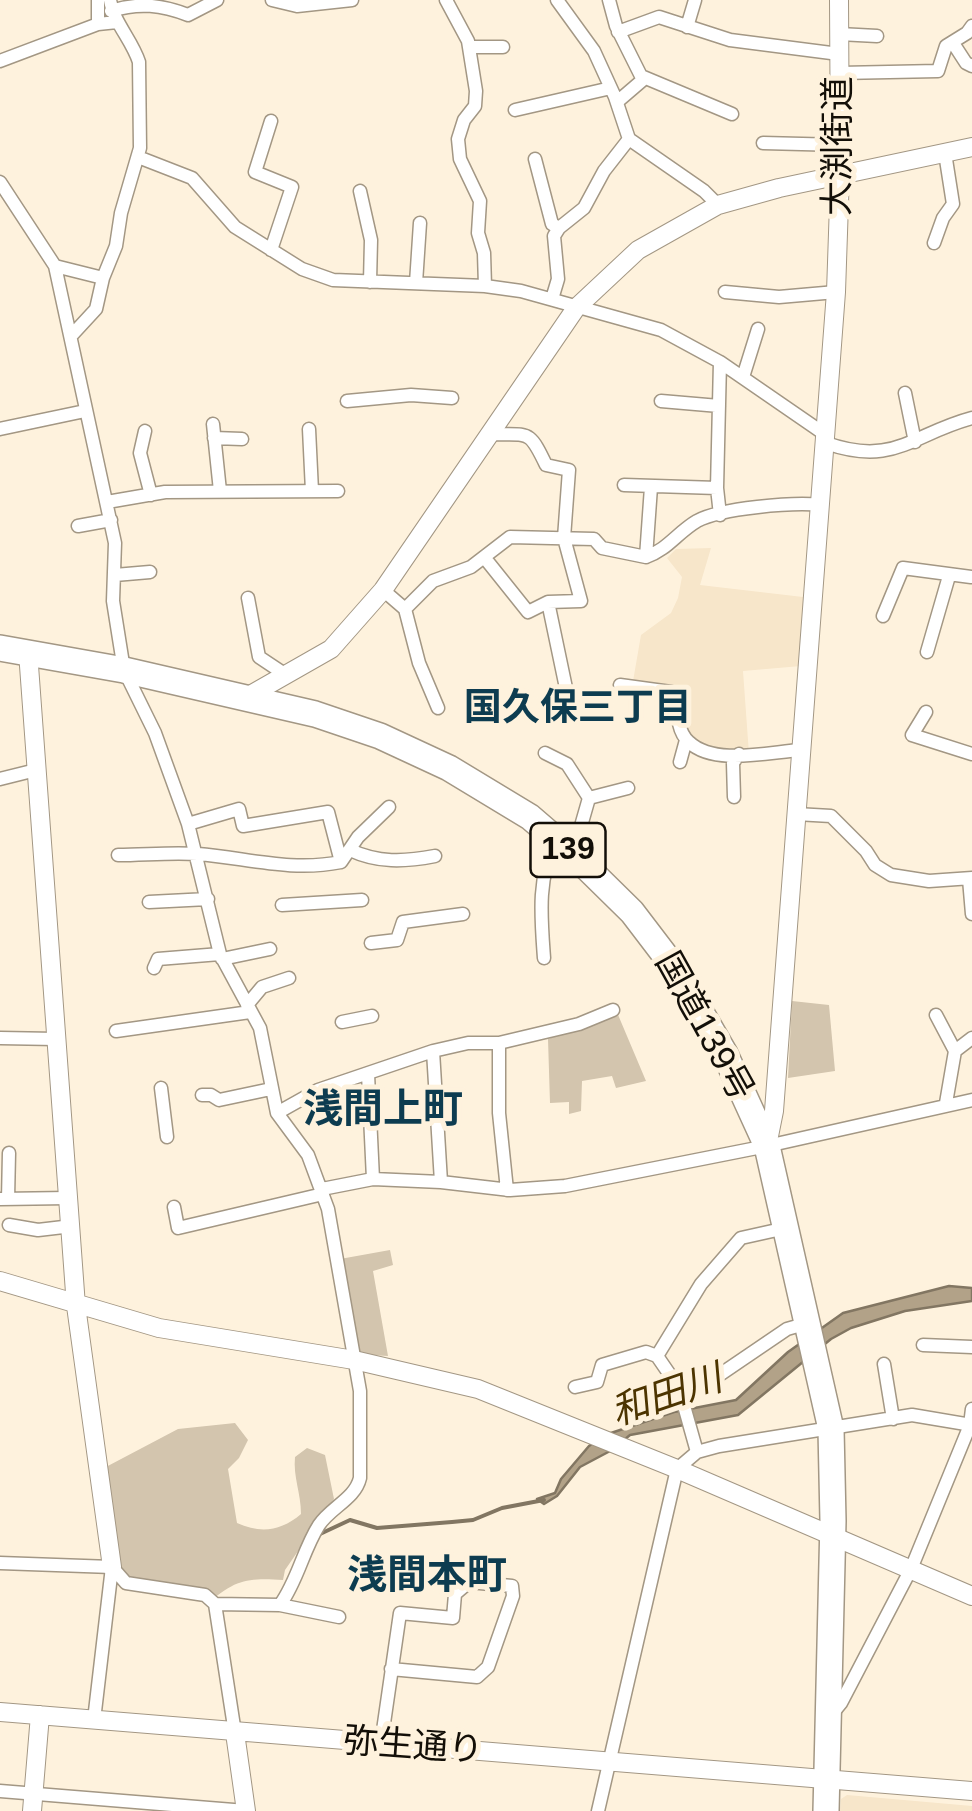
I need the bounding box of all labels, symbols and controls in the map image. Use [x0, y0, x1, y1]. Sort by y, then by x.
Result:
street label: 大渕街道 [818, 76, 860, 216]
district label: 国久保三丁目 [464, 687, 692, 733]
road number: 139 [530, 823, 606, 877]
street label: 国道139号 [645, 945, 761, 1109]
district label: 浅間上町 [303, 1087, 463, 1135]
water label: 和田川 [606, 1357, 728, 1437]
district label: 浅間本町 [347, 1553, 507, 1601]
street label: 弥生通り [342, 1721, 484, 1773]

